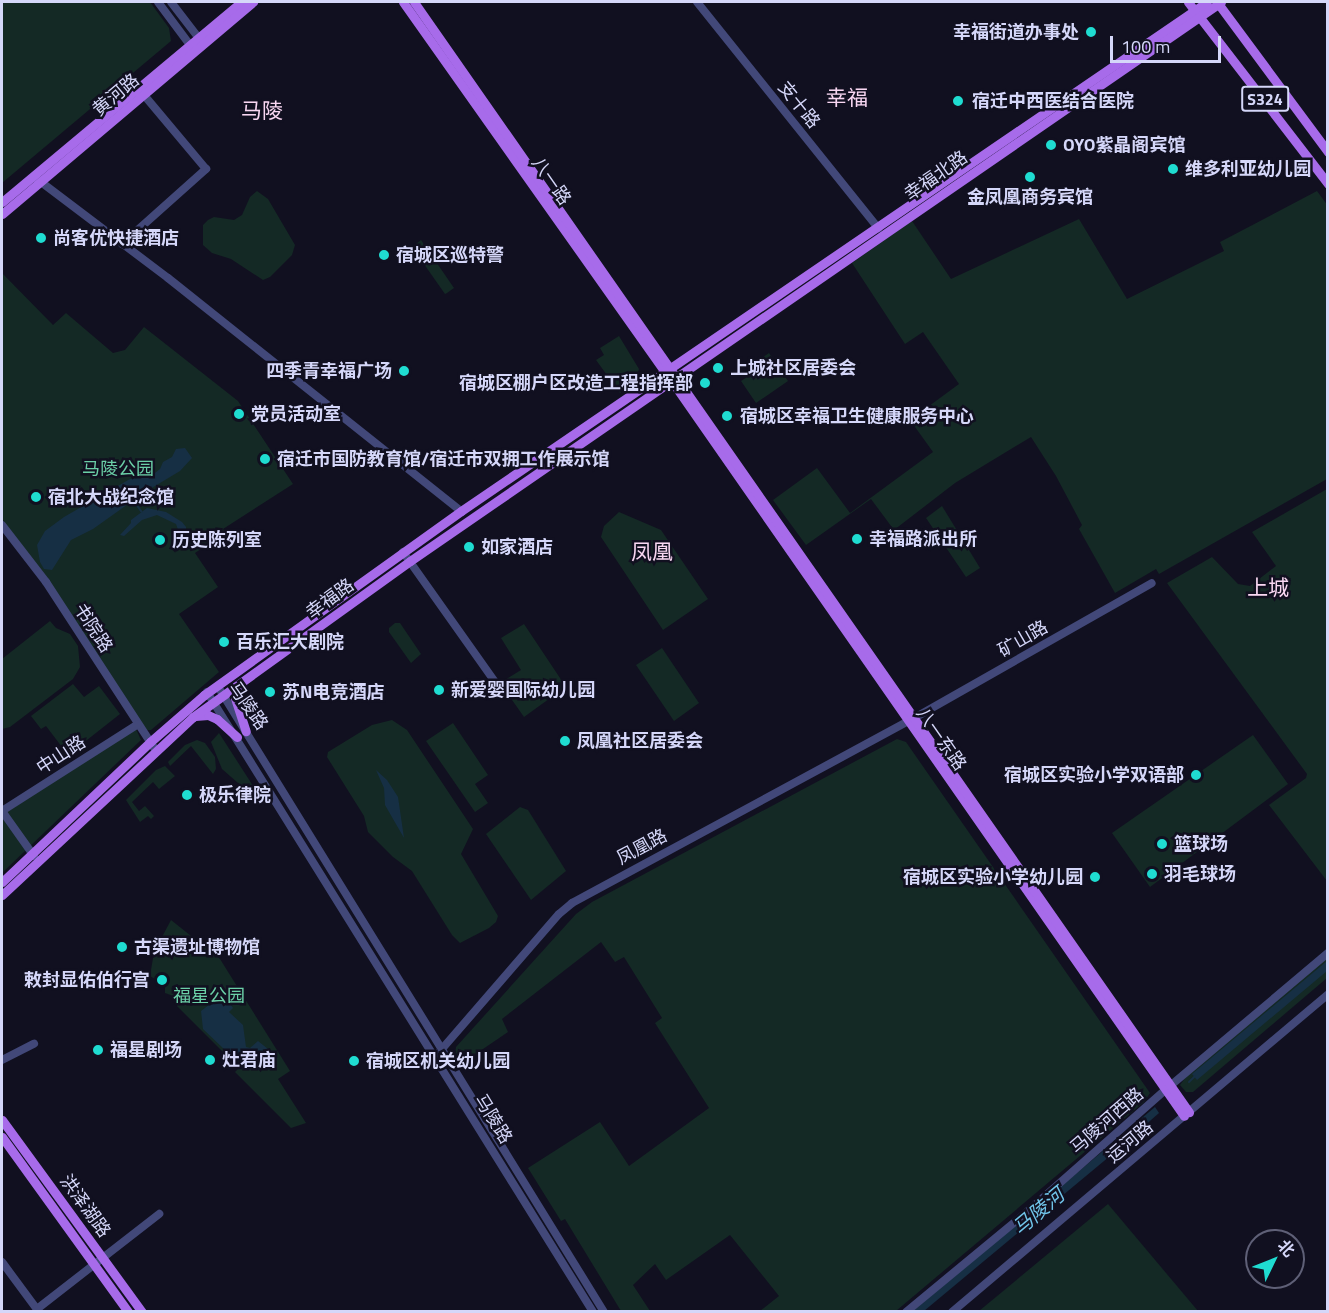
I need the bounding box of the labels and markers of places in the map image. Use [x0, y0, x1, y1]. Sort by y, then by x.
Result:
place label: 幸福街道办事处 [953, 21, 1079, 43]
marker: 幸福街道办事处 [1084, 25, 1098, 39]
place label: 宿迁中西医结合医院 [972, 90, 1134, 112]
marker: 宿迁中西医结合医院 [949, 92, 967, 110]
place label: OYO紫晶阁宾馆 [1063, 134, 1186, 156]
marker: OYO紫晶阁宾馆 [1044, 138, 1058, 152]
place label: 维多利亚幼儿园 [1185, 158, 1311, 180]
marker: 维多利亚幼儿园 [1166, 162, 1180, 176]
marker: 金凤凰商务宾馆 [1023, 170, 1037, 184]
place label: 金凤凰商务宾馆 [967, 186, 1093, 208]
place label: 尚客优快捷酒店 [53, 227, 179, 249]
marker: 尚客优快捷酒店 [34, 231, 48, 245]
place label: 宿城区巡特警 [396, 244, 504, 266]
marker: 宿城区巡特警 [377, 248, 391, 262]
place label: 上城社区居委会 [730, 357, 856, 379]
place label: 四季青幸福广场 [266, 360, 392, 382]
marker: 上城社区居委会 [711, 361, 725, 375]
marker: 四季青幸福广场 [397, 364, 411, 378]
place label: 宿城区棚户区改造工程指挥部 [459, 372, 693, 394]
marker: 宿城区棚户区改造工程指挥部 [698, 376, 712, 390]
place label: 党员活动室 [251, 403, 341, 425]
place label: 宿城区幸福卫生健康服务中心 [740, 405, 974, 427]
marker: 党员活动室 [232, 407, 246, 421]
marker: 宿城区幸福卫生健康服务中心 [718, 407, 736, 425]
place label: 宿迁市国防教育馆/宿迁市双拥工作展示馆 [277, 448, 609, 470]
marker: 宿迁市国防教育馆/宿迁市双拥工作展示馆 [258, 452, 272, 466]
place label: 宿北大战纪念馆 [48, 486, 174, 508]
marker: 宿北大战纪念馆 [29, 490, 43, 504]
place label: 幸福路派出所 [869, 528, 977, 550]
place label: 历史陈列室 [172, 529, 262, 551]
marker: 幸福路派出所 [850, 532, 864, 546]
marker: 历史陈列室 [153, 533, 167, 547]
place label: 如家酒店 [481, 536, 553, 558]
marker: 如家酒店 [462, 540, 476, 554]
place label: 百乐汇大剧院 [236, 631, 344, 653]
marker: 百乐汇大剧院 [217, 635, 231, 649]
place label: 新爱婴国际幼儿园 [451, 679, 595, 701]
place label: 苏N电竞酒店 [282, 681, 384, 703]
marker: 新爱婴国际幼儿园 [432, 683, 446, 697]
marker: 苏N电竞酒店 [263, 685, 277, 699]
place label: 凤凰社区居委会 [577, 730, 703, 752]
marker: 凤凰社区居委会 [558, 734, 572, 748]
place label: 宿城区实验小学双语部 [1004, 764, 1184, 786]
marker: 宿城区实验小学双语部 [1189, 768, 1203, 782]
place label: 极乐律院 [199, 784, 271, 806]
marker: 极乐律院 [180, 788, 194, 802]
place label: 篮球场 [1174, 833, 1228, 855]
marker: 篮球场 [1155, 837, 1169, 851]
place label: 羽毛球场 [1164, 863, 1236, 885]
place label: 宿城区实验小学幼儿园 [903, 866, 1083, 888]
marker: 羽毛球场 [1145, 867, 1159, 881]
marker: 宿城区实验小学幼儿园 [1088, 870, 1102, 884]
place label: 古渠遗址博物馆 [134, 936, 260, 958]
marker: 古渠遗址博物馆 [115, 940, 129, 954]
place label: 敕封显佑伯行宫 [24, 969, 150, 991]
marker: 敕封显佑伯行宫 [155, 973, 169, 987]
place label: 福星剧场 [110, 1039, 182, 1061]
marker: 福星剧场 [91, 1043, 105, 1057]
place label: 灶君庙 [222, 1049, 276, 1071]
place label: 宿城区机关幼儿园 [366, 1050, 510, 1072]
marker: 灶君庙 [203, 1053, 217, 1067]
marker: 宿城区机关幼儿园 [347, 1054, 361, 1068]

